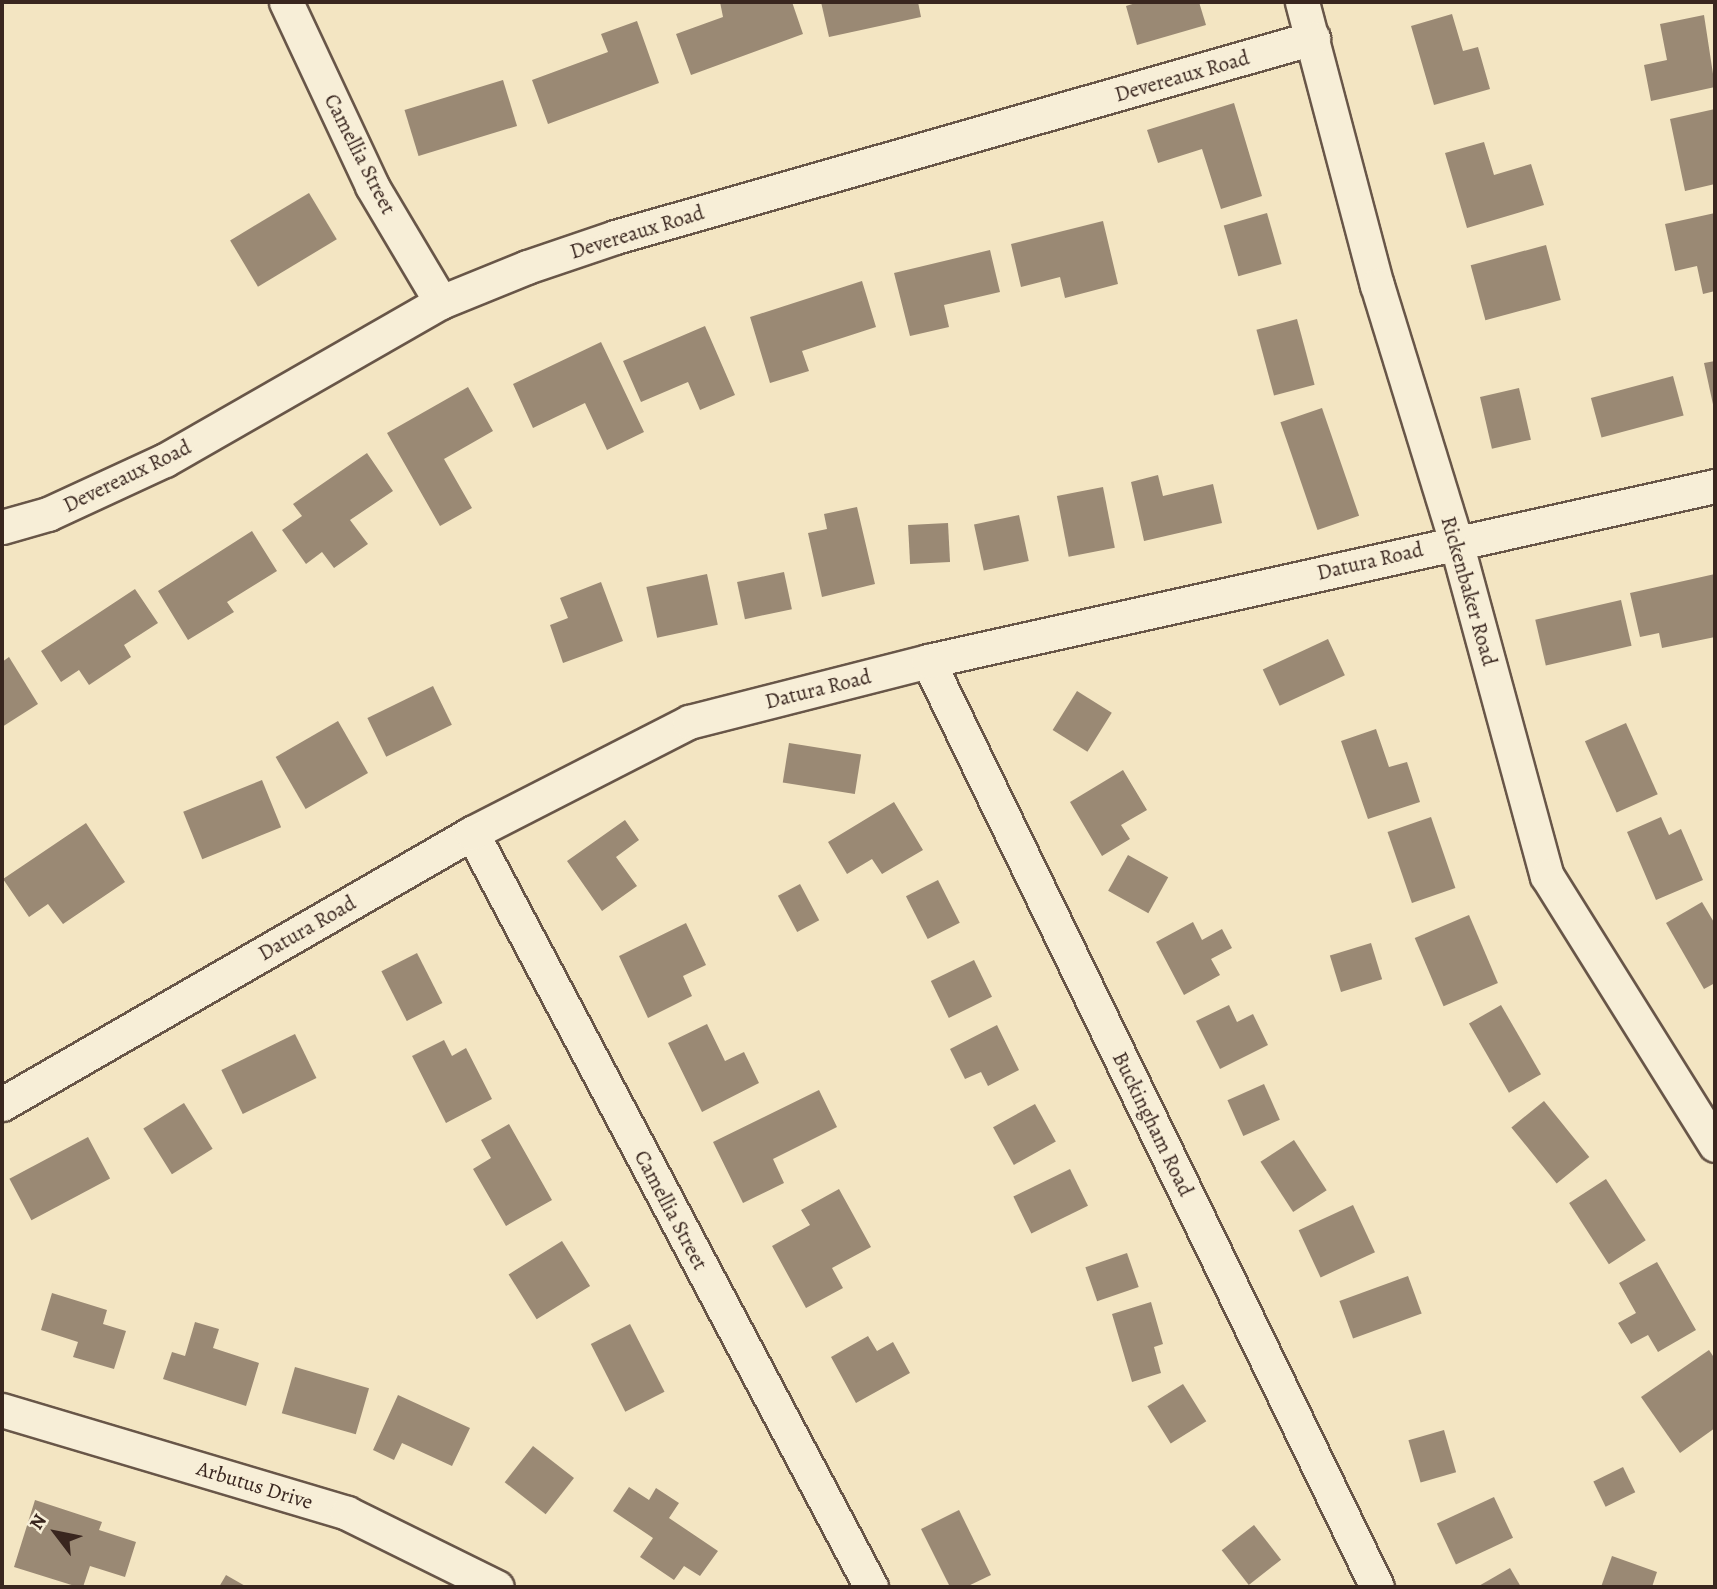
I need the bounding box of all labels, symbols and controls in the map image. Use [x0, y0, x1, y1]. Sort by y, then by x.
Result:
street label: Devereaux Road [1112, 45, 1252, 107]
street label: Camellia Street [319, 90, 401, 218]
street label: Devereaux Road [567, 200, 707, 264]
street label: Devereaux Road [59, 434, 195, 518]
street label: Rickenbaker Road [1436, 513, 1502, 669]
street label: Datura Road [1314, 537, 1426, 585]
street label: Datura Road [762, 664, 874, 714]
street label: Datura Road [254, 890, 360, 966]
street label: Buckingham Road [1107, 1048, 1199, 1200]
street label: Camellia Street [629, 1146, 713, 1274]
street label: Arbutus Drive [194, 1455, 316, 1515]
north arrow [21, 1498, 91, 1568]
text: N [23, 1509, 53, 1535]

